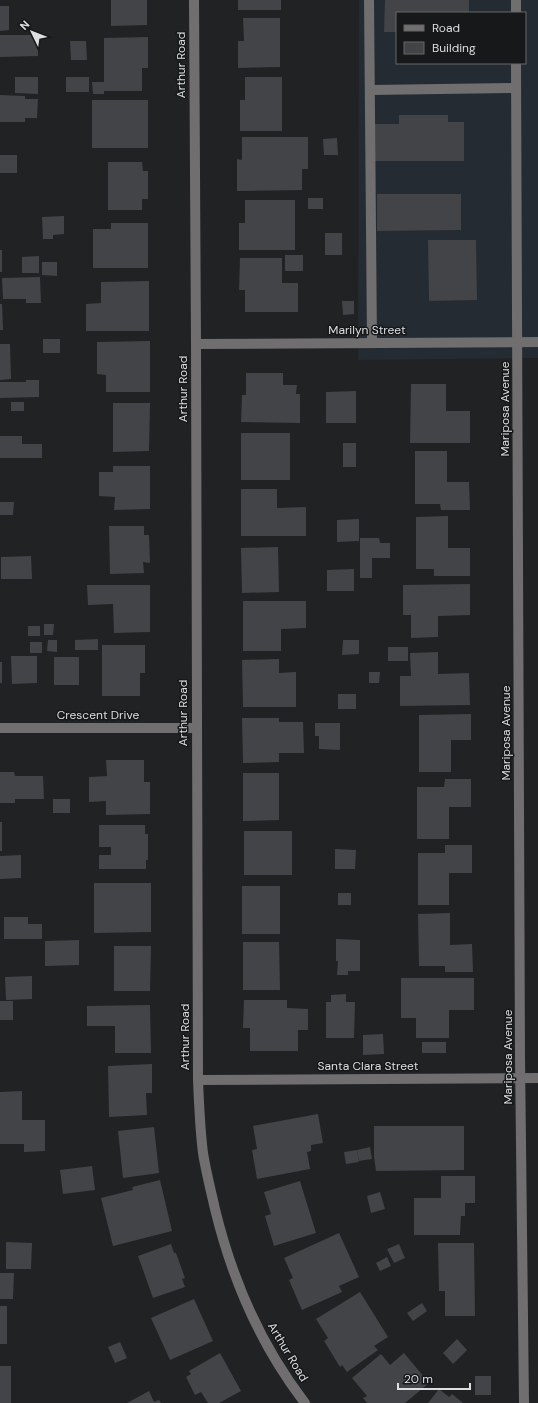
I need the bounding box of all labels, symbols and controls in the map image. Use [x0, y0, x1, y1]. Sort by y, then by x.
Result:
north arrow [12, 12, 52, 52]
legend [396, 12, 526, 64]
text: N [17, 17, 33, 33]
text: Road [432, 20, 460, 36]
street label: Arthur Road [173, 32, 189, 98]
text: Building [432, 40, 476, 56]
street label: Marilyn Street [328, 322, 406, 338]
street label: Arthur Road [175, 356, 191, 422]
street label: Mariposa Avenue [497, 361, 513, 457]
street label: Arthur Road [175, 680, 191, 746]
street label: Mariposa Avenue [498, 685, 514, 781]
street label: Crescent Drive [57, 707, 139, 723]
street label: Arthur Road [177, 1004, 193, 1070]
street label: Mariposa Avenue [500, 1009, 516, 1105]
street label: Santa Clara Street [318, 1058, 419, 1074]
street label: Arthur Road [264, 1319, 312, 1385]
scale bar [398, 1365, 470, 1391]
text: 20 m [404, 1371, 433, 1387]

